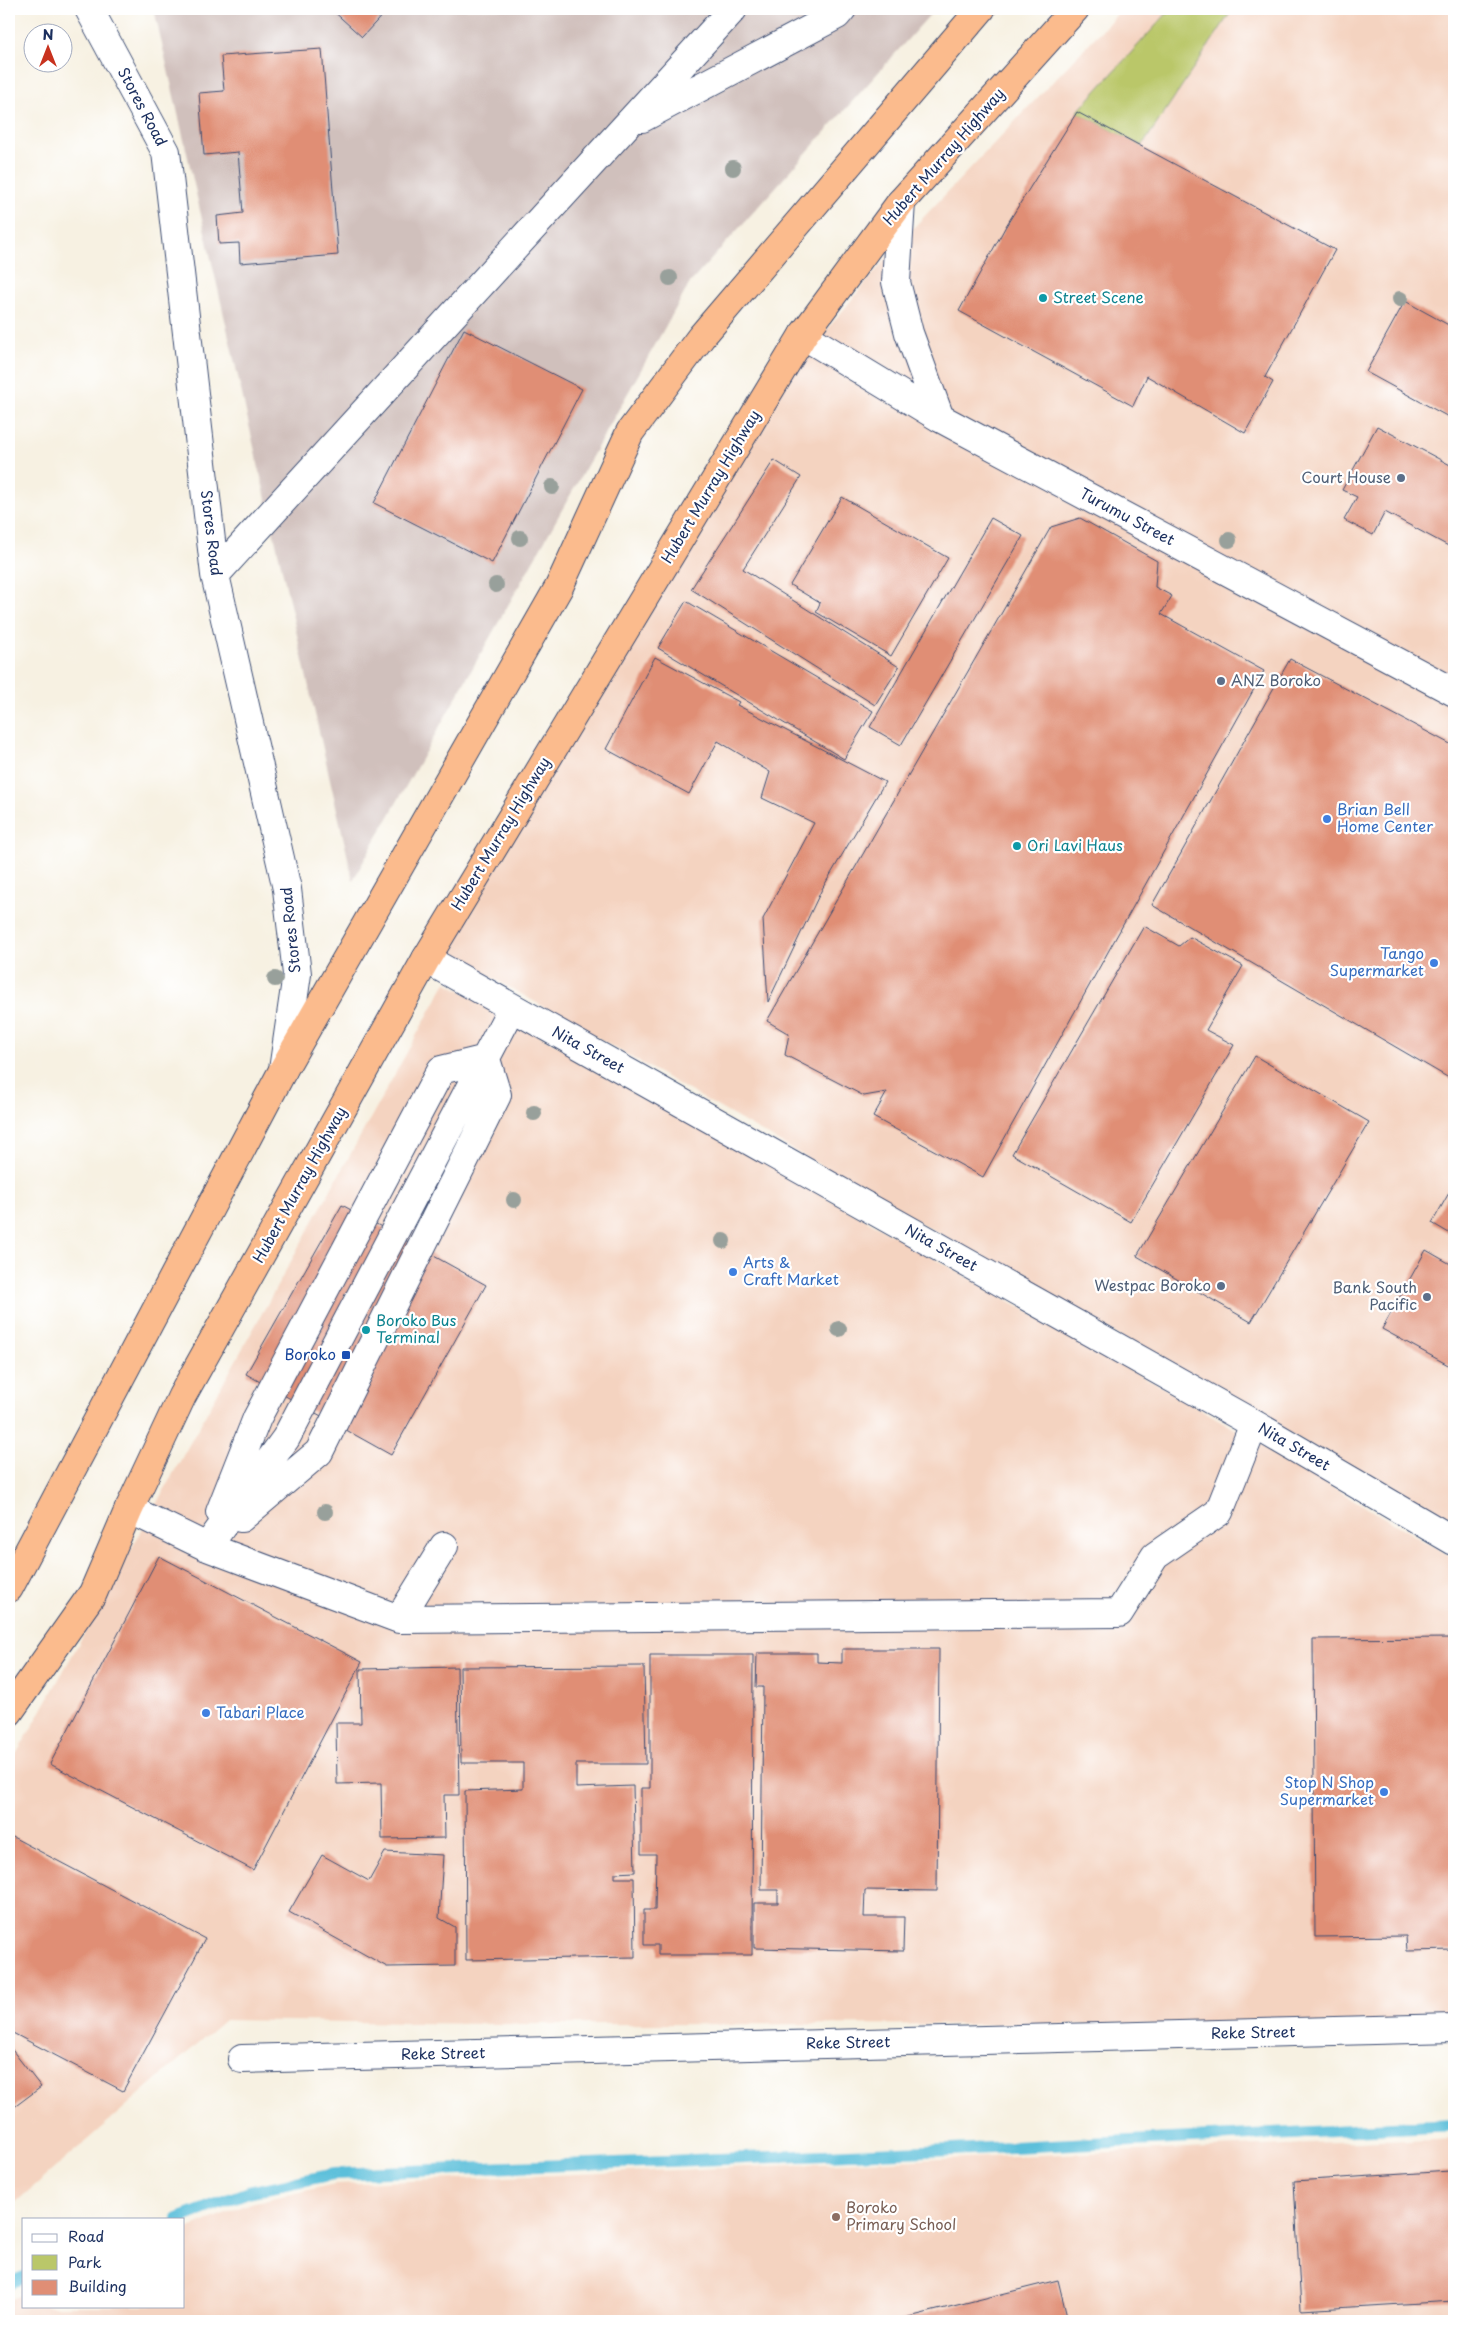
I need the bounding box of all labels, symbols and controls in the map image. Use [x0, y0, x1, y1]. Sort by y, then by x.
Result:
north arrow [22, 22, 72, 72]
text: N [42, 24, 54, 45]
street label: Stores Road [113, 63, 174, 150]
street label: Hubert Murray Highway [877, 82, 1009, 230]
place label: Street Scene [1053, 285, 1144, 308]
marker: Street Scene [1037, 292, 1049, 304]
street label: Hubert Murray Highway [655, 405, 765, 567]
place label: Court House [1301, 465, 1391, 488]
marker: Court House [1395, 472, 1407, 484]
street label: Turumu Street [1076, 481, 1179, 550]
street label: Stores Road [196, 489, 229, 577]
place label: ANZ Boroko [1231, 668, 1321, 691]
marker: ANZ Boroko [1215, 675, 1227, 687]
street label: Hubert Murray Highway [445, 752, 555, 914]
place label: Brian Bell Home Center [1337, 797, 1433, 837]
marker: Brian Bell Home Center [1321, 813, 1333, 825]
place label: Ori Lavi Haus [1027, 833, 1123, 856]
marker: Ori Lavi Haus [1011, 840, 1023, 852]
street label: Stores Road [274, 886, 305, 974]
place label: Tango Supermarket [1330, 941, 1424, 981]
marker: Tango Supermarket [1428, 957, 1440, 969]
street label: Nita Street [548, 1019, 629, 1078]
street label: Hubert Murray Highway [246, 1102, 351, 1267]
street label: Nita Street [901, 1217, 982, 1276]
place label: Arts & Craft Market [743, 1250, 839, 1290]
marker: Arts & Craft Market [727, 1266, 739, 1278]
place label: Westpac Boroko [1094, 1273, 1211, 1296]
place label: Bank South Pacific [1333, 1275, 1417, 1315]
marker: Westpac Boroko [1215, 1280, 1227, 1292]
marker: Bank South Pacific [1421, 1291, 1433, 1303]
place label: Boroko Bus Terminal [376, 1308, 456, 1348]
marker: Boroko Bus Terminal [360, 1324, 372, 1336]
place label: Boroko [284, 1342, 336, 1365]
marker: Boroko [340, 1349, 352, 1361]
street label: Nita Street [1254, 1416, 1335, 1476]
place label: Tabari Place [216, 1700, 305, 1723]
marker: Tabari Place [200, 1707, 212, 1719]
place label: Stop N Shop Supermarket [1280, 1770, 1374, 1810]
marker: Stop N Shop Supermarket [1378, 1786, 1390, 1798]
street label: Reke Street [1211, 2019, 1295, 2044]
street label: Reke Street [806, 2029, 890, 2054]
street label: Reke Street [401, 2040, 485, 2065]
place label: Boroko Primary School [846, 2195, 956, 2235]
marker: Boroko Primary School [830, 2211, 842, 2223]
legend [22, 2218, 185, 2308]
text: Road [68, 2224, 104, 2247]
text: Park [68, 2250, 102, 2273]
text: Building [68, 2274, 127, 2297]

